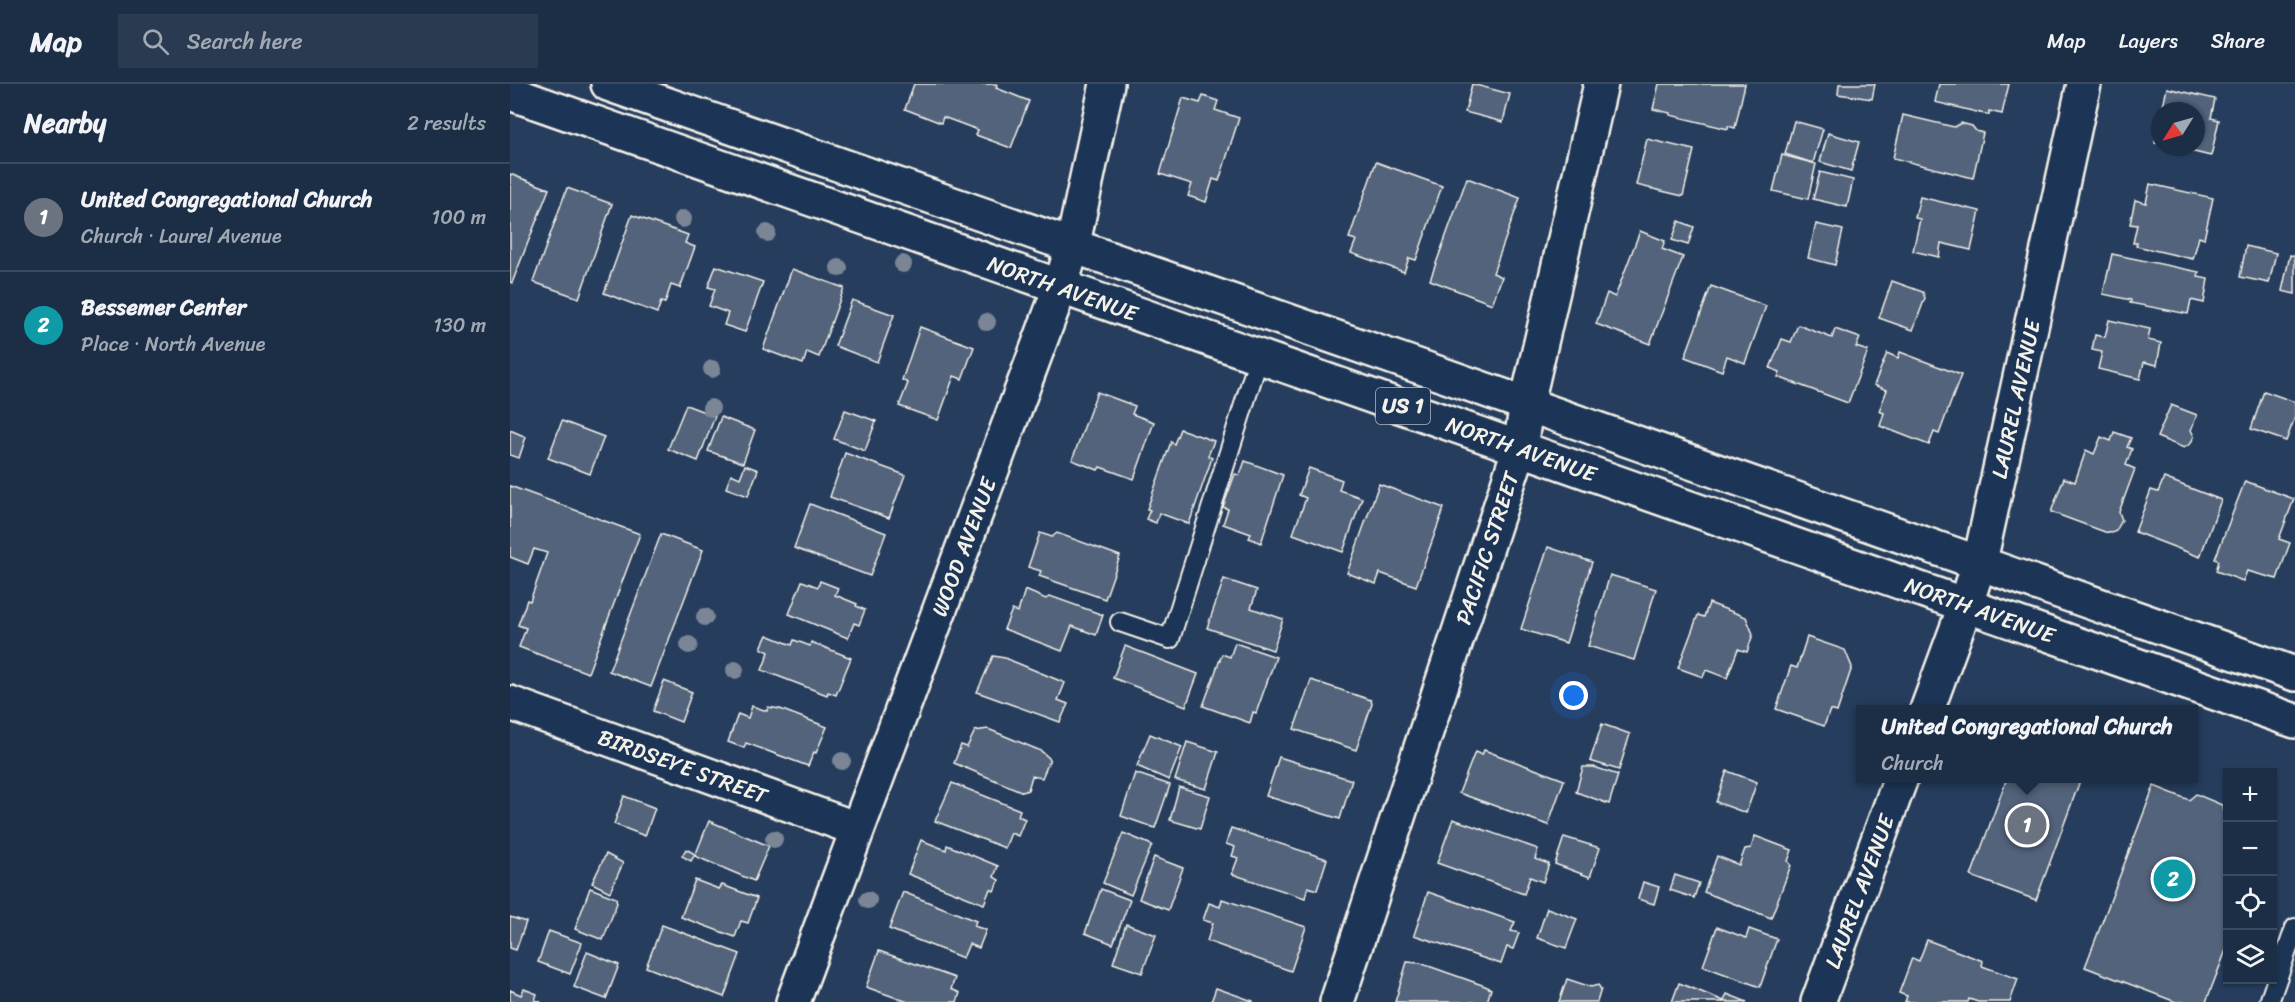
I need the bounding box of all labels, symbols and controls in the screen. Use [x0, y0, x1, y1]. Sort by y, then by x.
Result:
search box [118, 14, 538, 68]
text: Map [30, 17, 82, 66]
text: Search here [187, 22, 303, 61]
text: Map [2047, 22, 2086, 60]
text: Layers [2119, 22, 2178, 60]
text: Share [2211, 22, 2265, 60]
icon: search [139, 25, 172, 58]
text: Nearby [24, 100, 106, 146]
north arrow [2151, 102, 2205, 156]
text: 2 results [407, 106, 486, 141]
text: United Congregational Church [81, 180, 372, 219]
text: 1 [39, 200, 48, 235]
text: 100 m [432, 200, 486, 235]
text: Church · Laurel Avenue [81, 219, 282, 254]
street label: NORTH AVENUE [982, 244, 1145, 333]
text: Bessemer Center [81, 288, 246, 327]
text: 2 [38, 308, 49, 343]
text: 130 m [433, 308, 486, 343]
street label: LAUREL AVENUE [1979, 314, 2052, 482]
text: Place · North Avenue [81, 327, 265, 362]
road number: US 1 [1376, 388, 1430, 424]
street label: NORTH AVENUE [1441, 404, 1604, 494]
street label: PACIFIC STREET [1443, 465, 1530, 630]
street label: WOOD AVENUE [919, 470, 1008, 622]
street label: NORTH AVENUE [1899, 565, 2062, 655]
your location [1559, 681, 1588, 710]
popup [1856, 705, 2198, 783]
text: United Congregational Church [1881, 707, 2173, 746]
street label: BIRDSEYE STREET [593, 717, 774, 815]
text: Church [1881, 746, 1944, 781]
map controls [2223, 768, 2277, 984]
button: + [2223, 768, 2277, 822]
pin: 1 [2008, 802, 2047, 848]
street label: LAUREL AVENUE [1813, 807, 1906, 974]
button: − [2223, 822, 2277, 876]
pin: 2 [2154, 856, 2192, 902]
button: locate [2223, 876, 2277, 930]
button: layers [2223, 930, 2277, 984]

